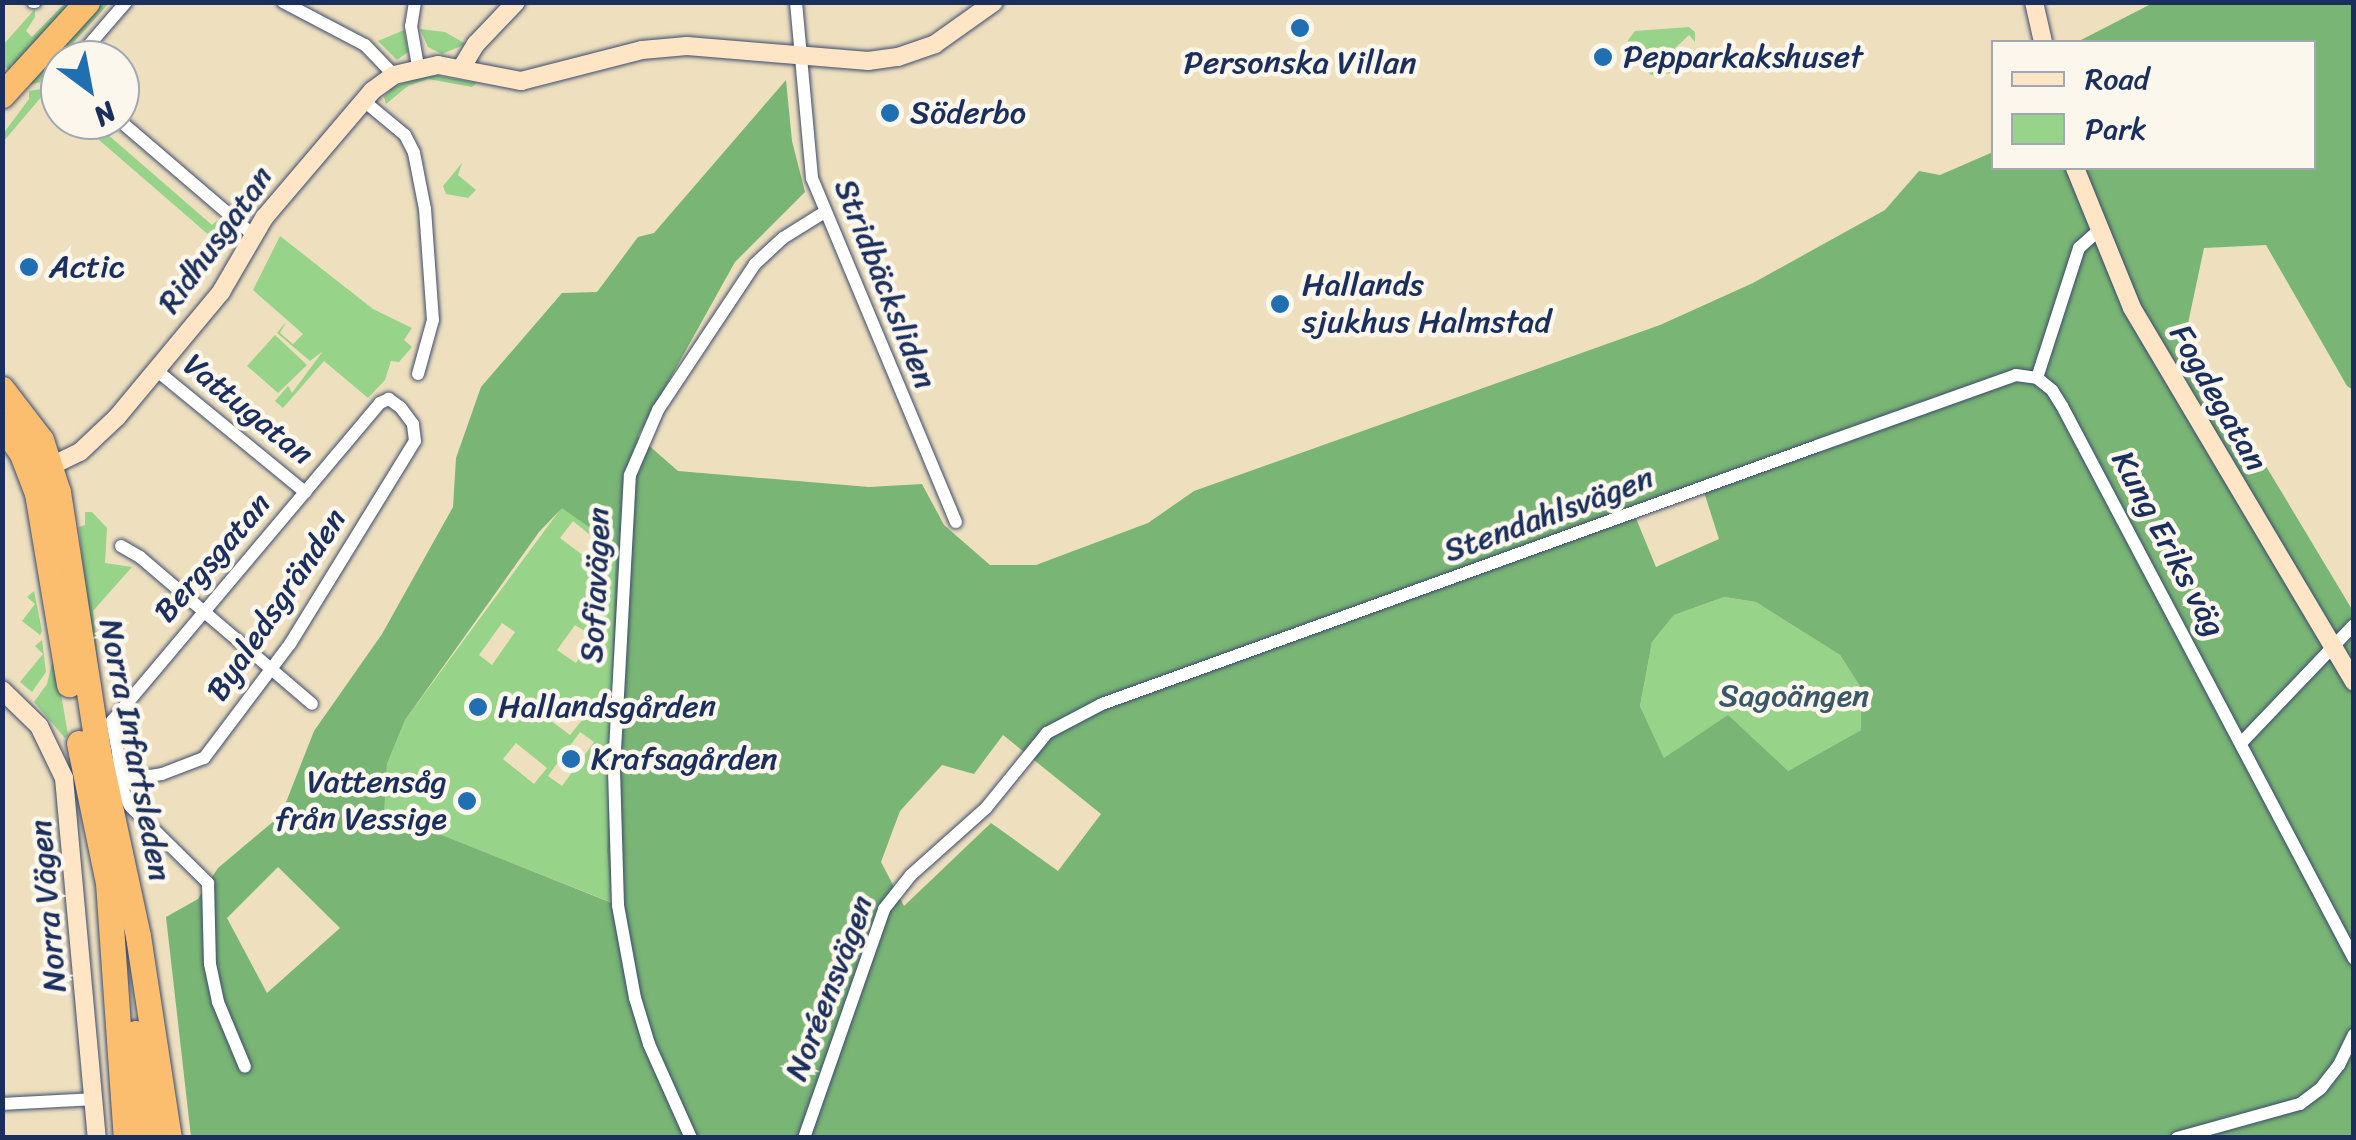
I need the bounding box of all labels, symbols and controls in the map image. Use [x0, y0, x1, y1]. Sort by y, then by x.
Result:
marker: Personska Villan [1289, 17, 1311, 39]
place label: Pepparkakshuset [1623, 38, 1863, 76]
north arrow [40, 40, 140, 140]
legend [1991, 40, 2316, 170]
place label: Personska Villan [1184, 44, 1416, 82]
marker: Pepparkakshuset [1592, 46, 1614, 68]
text: Road [2085, 52, 2149, 106]
text: N [84, 88, 126, 140]
place label: Söderbo [910, 94, 1026, 132]
marker: Söderbo [879, 102, 901, 124]
text: Park [2085, 102, 2147, 156]
street label: Ridhusgatan [150, 159, 282, 321]
street label: Stridbäcksliden [825, 174, 945, 394]
place label: Actic [49, 248, 125, 286]
marker: Actic [18, 256, 40, 278]
place label: Hallands sjukhus Halmstad [1302, 267, 1551, 342]
marker: Hallands sjukhus Halmstad [1267, 291, 1293, 317]
street label: Fogdegatan [2161, 318, 2275, 478]
street label: Vattugatan [175, 346, 321, 474]
street label: Kung Eriks väg [2103, 445, 2233, 643]
street label: Stendahlsvägen [1439, 459, 1659, 571]
street label: Bergsgatan [146, 486, 280, 630]
street label: Byaledsgränden [199, 502, 355, 708]
street label: Sofiavägen [573, 506, 619, 664]
street label: Norra Infartsleden [91, 616, 179, 884]
park label: Sagoängen [1719, 677, 1869, 715]
place label: Hallandsgården [498, 688, 716, 726]
marker: Hallandsgården [467, 696, 489, 718]
place label: Krafsagården [591, 740, 778, 778]
marker: Krafsagården [560, 748, 582, 770]
place label: Vattensåg från Vessige [275, 764, 447, 839]
marker: Vattensåg från Vessige [456, 790, 478, 812]
street label: Norra Vägen [21, 819, 75, 993]
street label: Noréensvägen [777, 890, 883, 1086]

